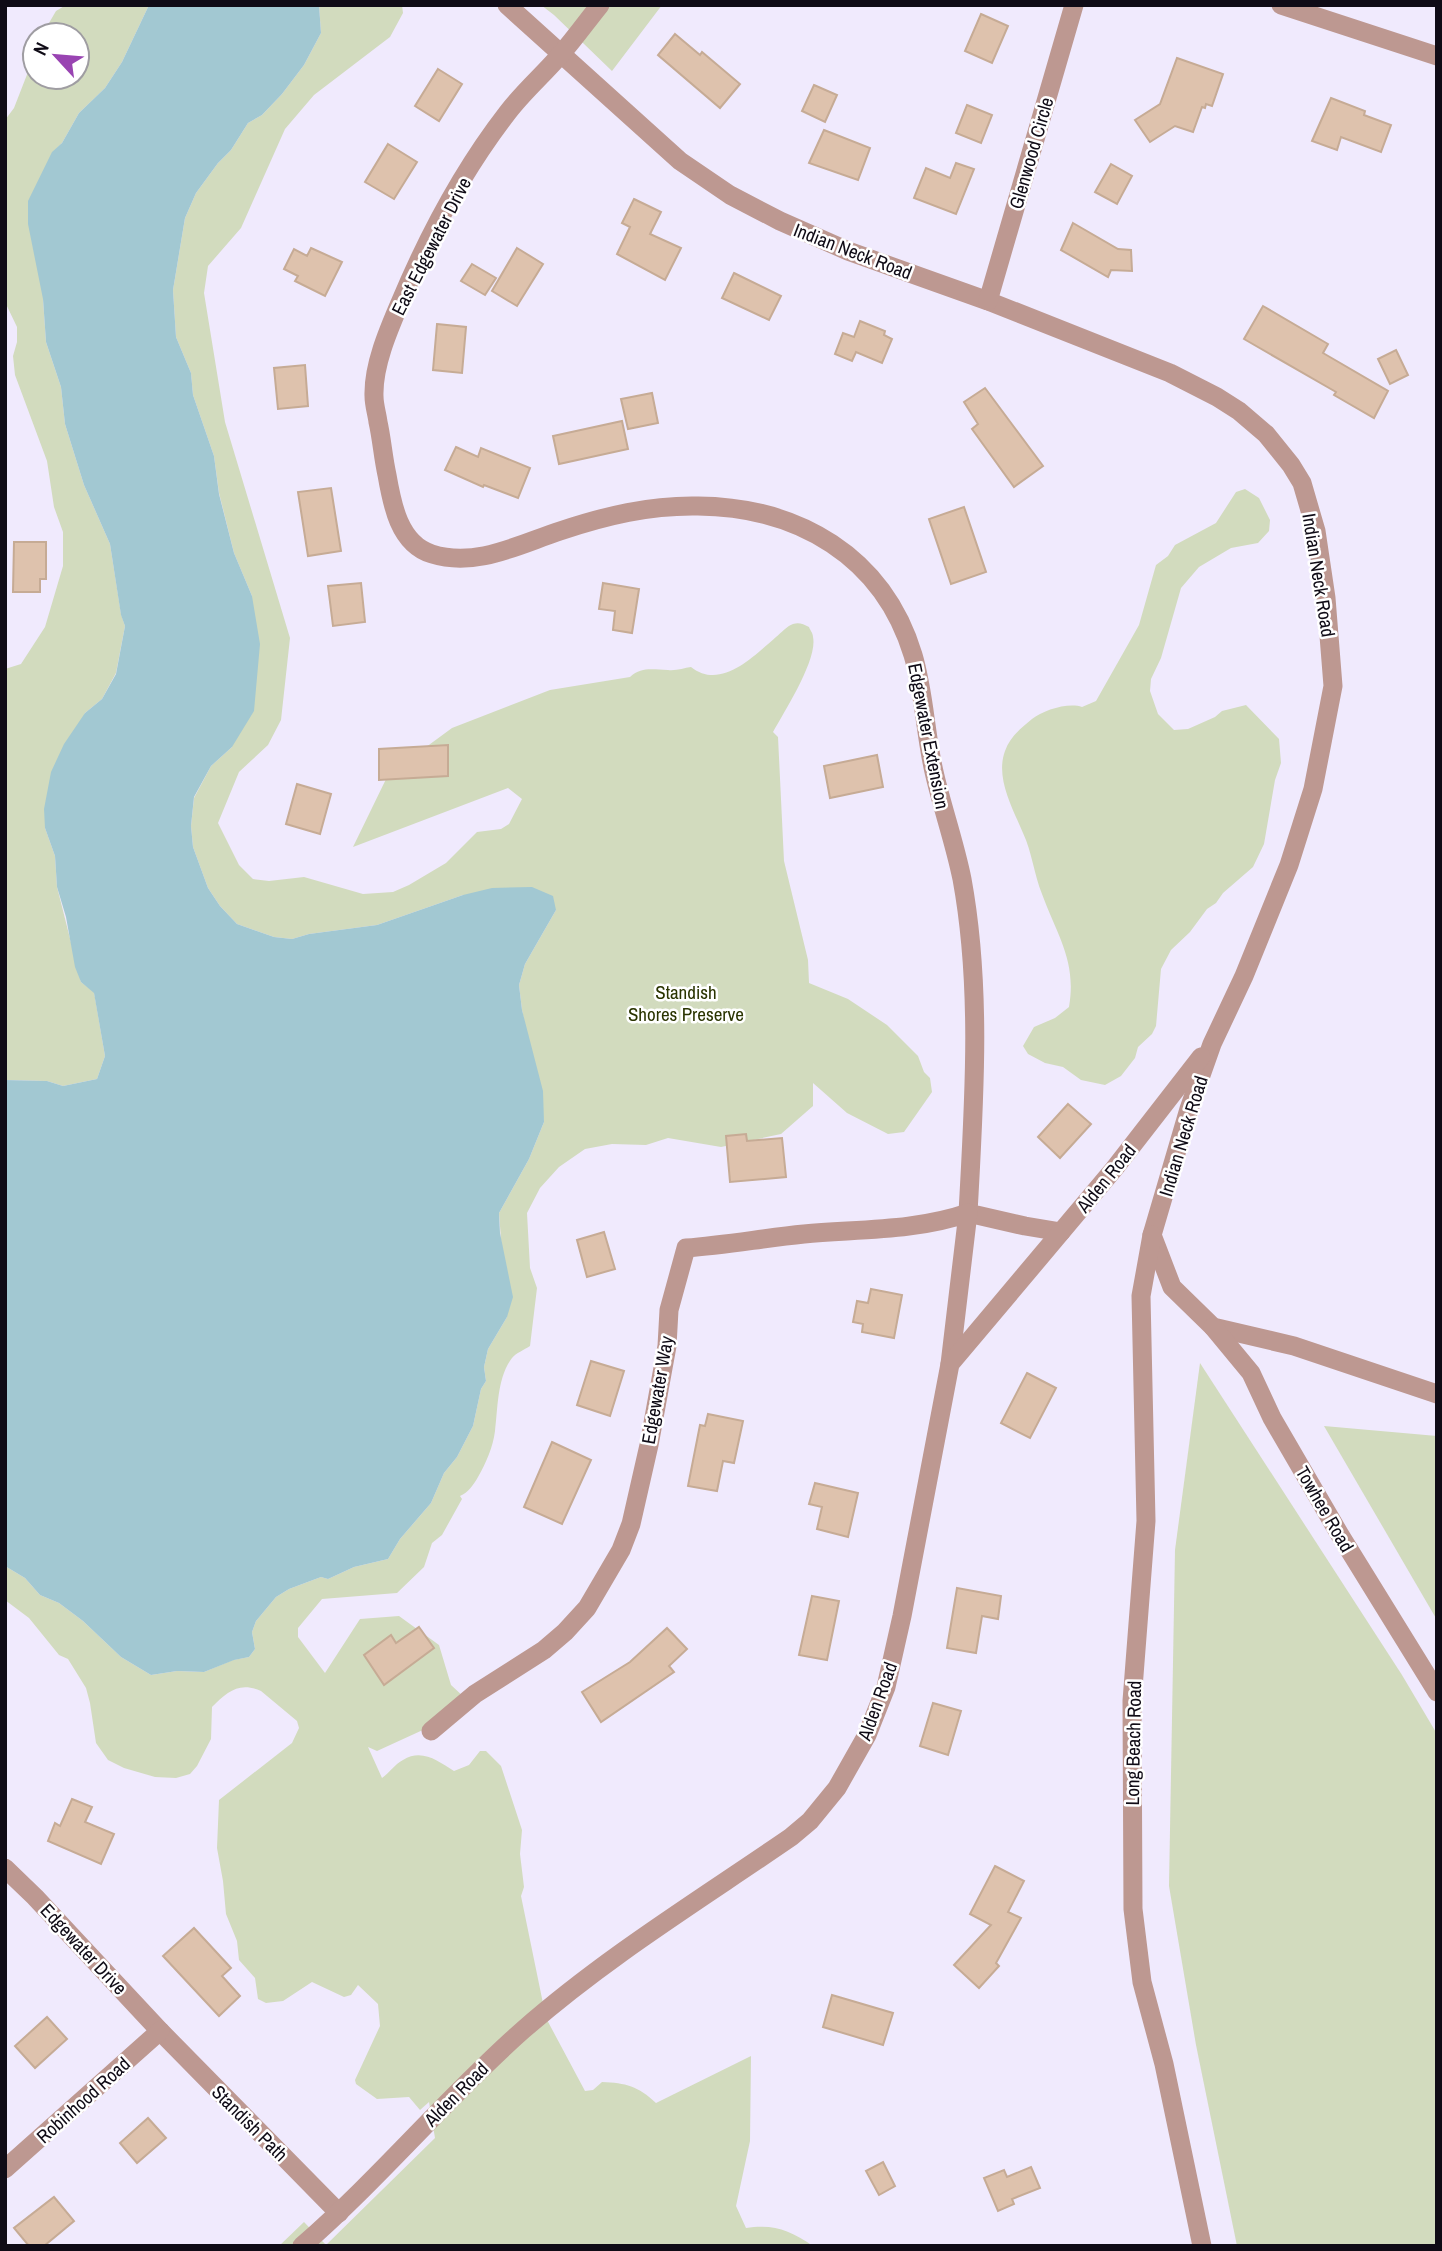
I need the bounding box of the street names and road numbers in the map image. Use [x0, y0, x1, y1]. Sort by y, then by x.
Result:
street label: Glenwood Circle [1003, 94, 1059, 212]
street label: East Edgewater Drive [385, 173, 477, 319]
street label: Indian Neck Road [790, 217, 916, 285]
street label: Indian Neck Road [1296, 511, 1342, 639]
street label: Edgewater Extension [902, 661, 956, 811]
street label: Indian Neck Road [1152, 1073, 1214, 1199]
street label: Alden Road [1070, 1138, 1142, 1219]
street label: Edgewater Way [635, 1334, 679, 1446]
street label: Towhee Road [1290, 1461, 1360, 1557]
street label: Alden Road [851, 1658, 903, 1745]
street label: Long Beach Road [1119, 1680, 1147, 1806]
street label: Edgewater Drive [35, 1898, 133, 2000]
street label: Robinhood Road [31, 2051, 135, 2149]
street label: Alden Road [417, 2056, 494, 2133]
street label: Standish Path [206, 2079, 294, 2167]

